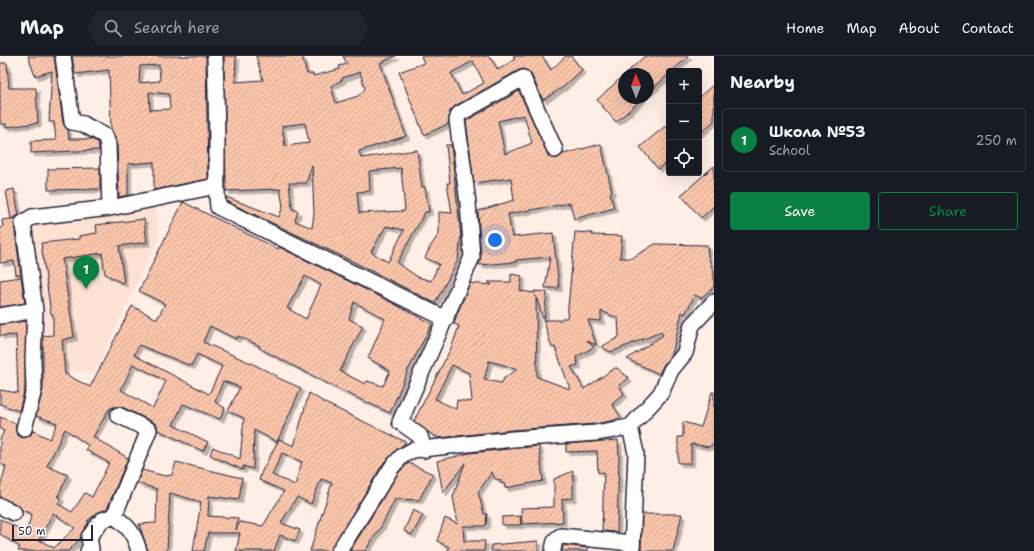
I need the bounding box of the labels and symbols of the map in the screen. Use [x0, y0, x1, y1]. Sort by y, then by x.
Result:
north arrow [618, 68, 654, 104]
your location [485, 230, 505, 250]
pin: 1 [73, 256, 99, 289]
scale bar [12, 523, 93, 542]

